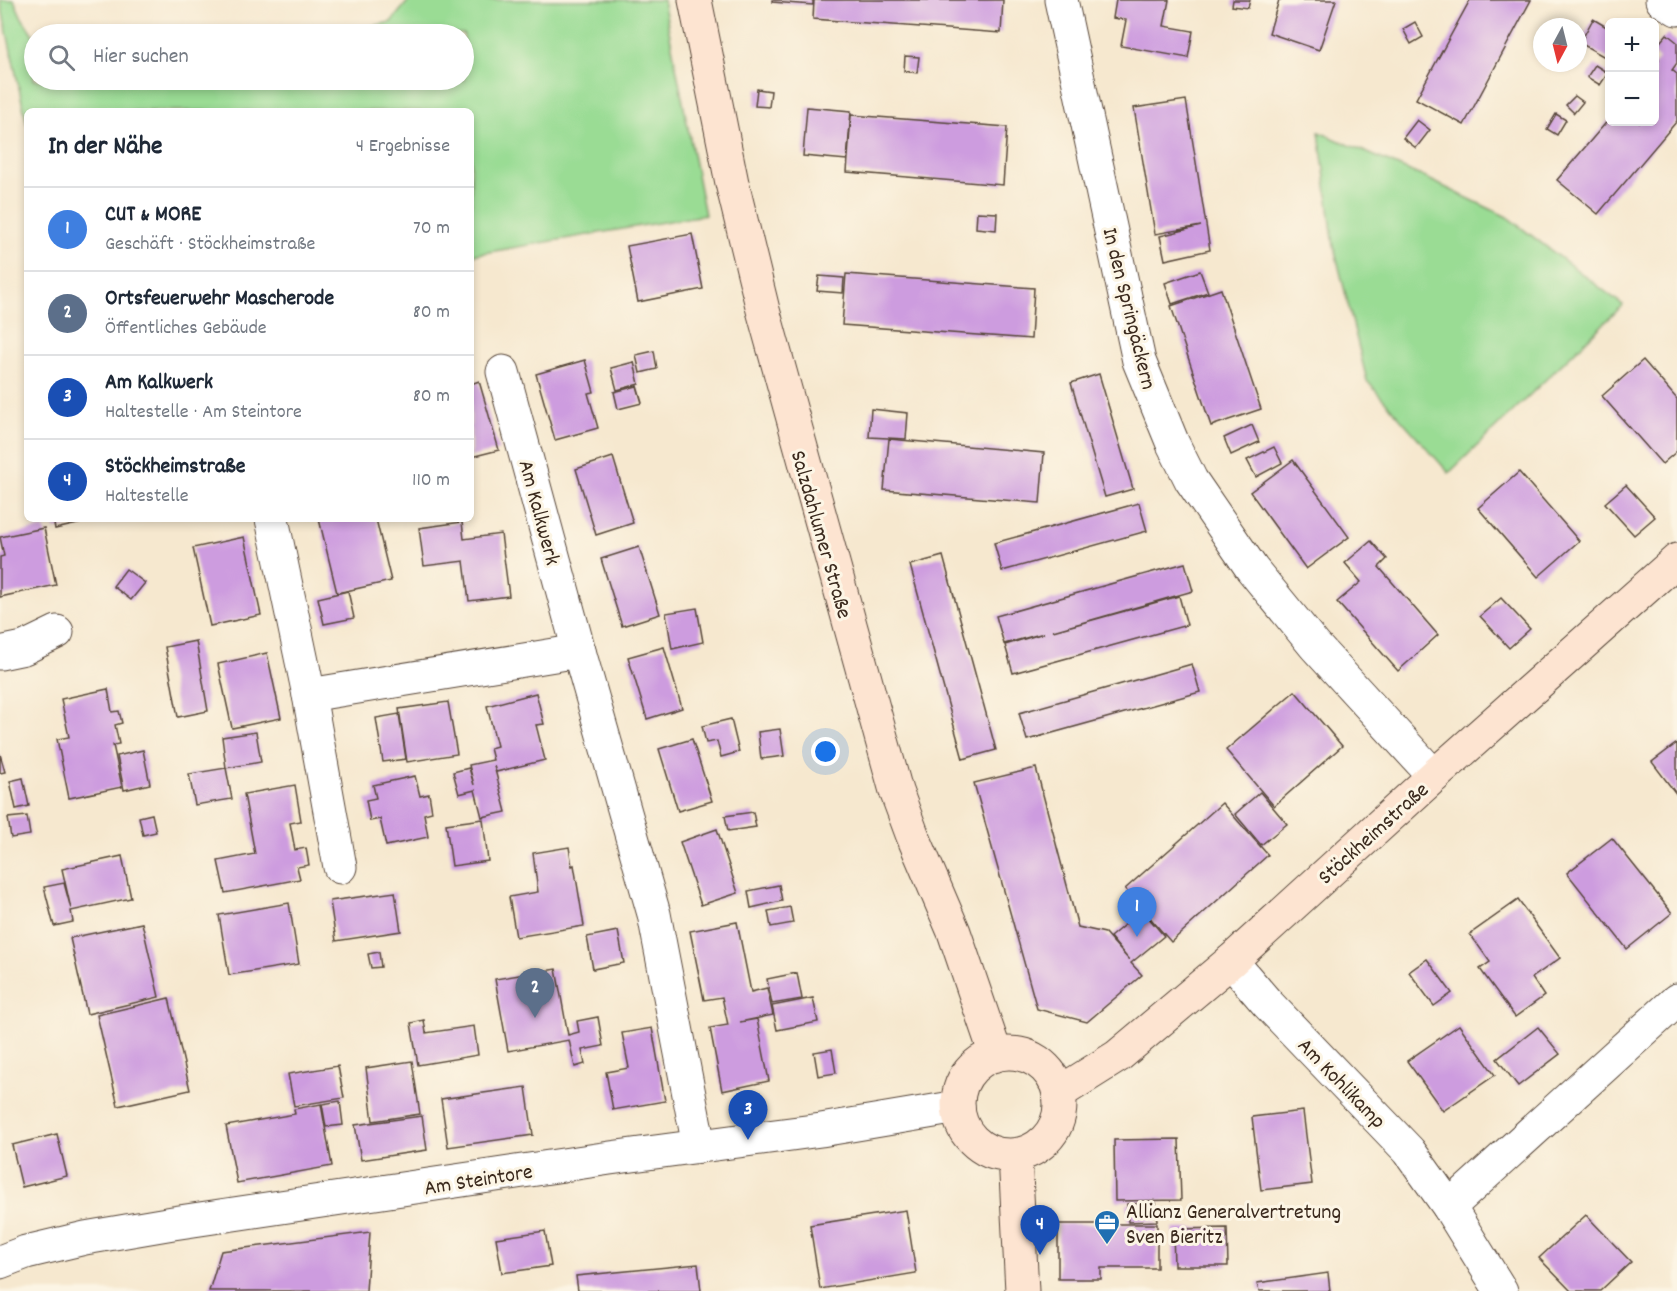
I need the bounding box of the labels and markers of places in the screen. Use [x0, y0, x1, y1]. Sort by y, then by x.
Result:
pin: 1 [1118, 888, 1156, 937]
pin: 2 [516, 968, 554, 1018]
pin: 3 [728, 1090, 768, 1140]
place label: Allianz Generalvertretung Sven Bieritz [1126, 1198, 1341, 1254]
pin: 4 [1020, 1206, 1060, 1255]
office icon: Allianz Generalvertretung Sven Bieritz [1092, 1208, 1122, 1246]

